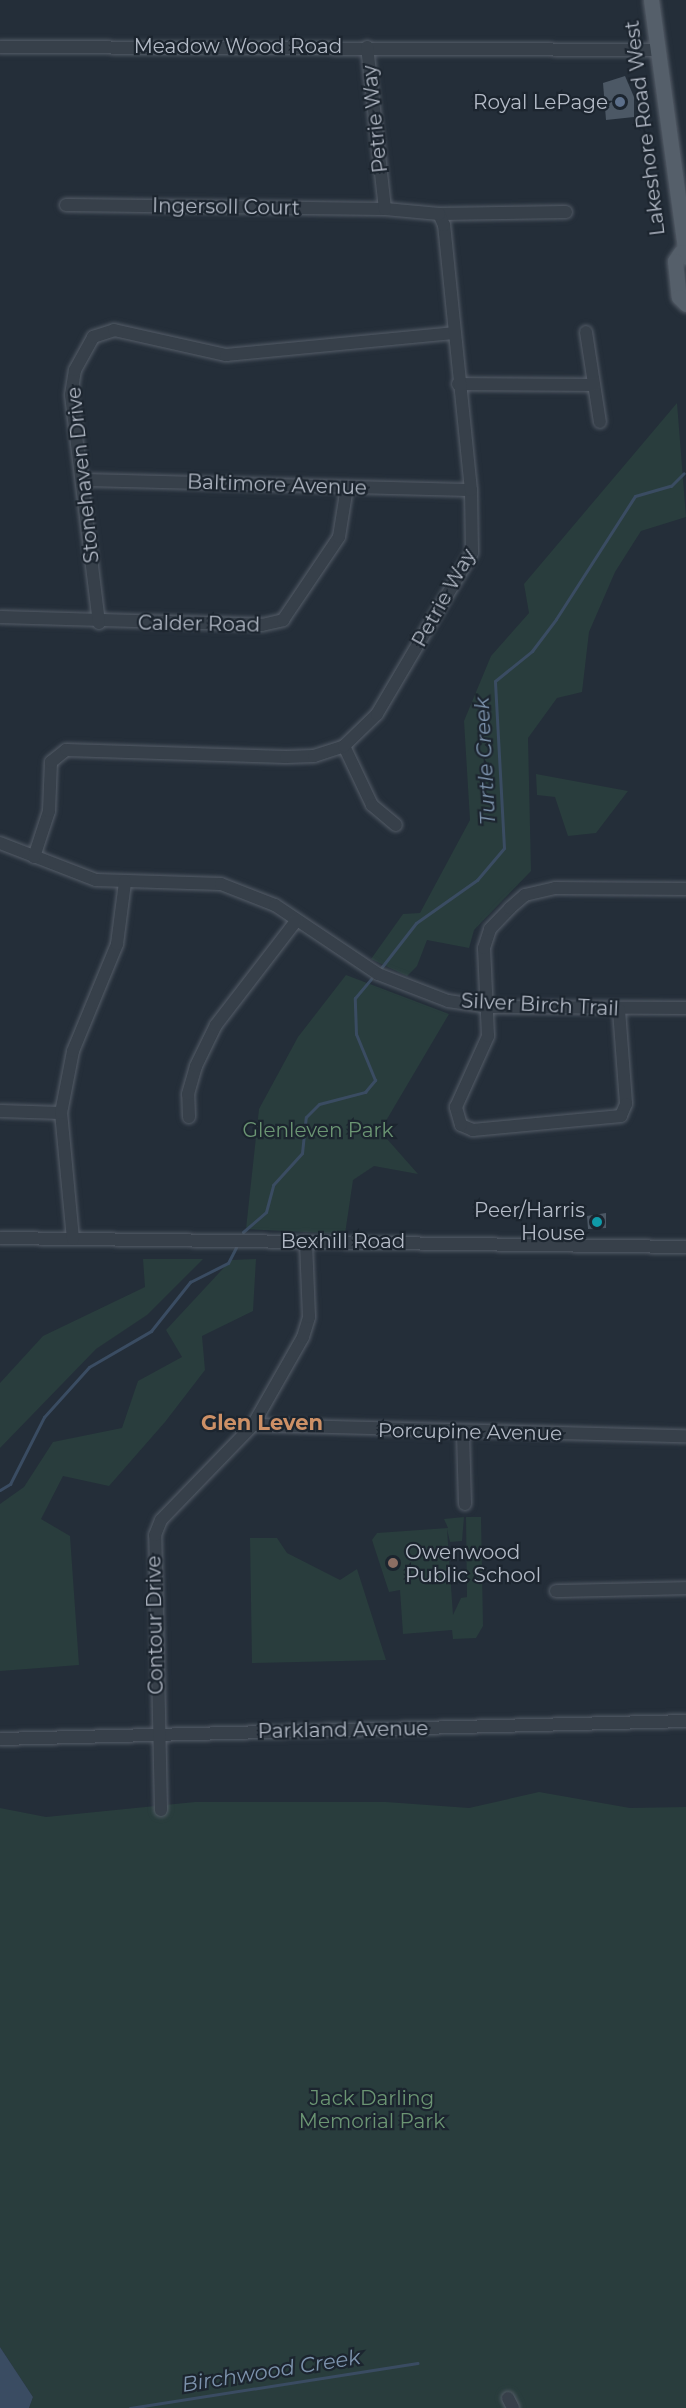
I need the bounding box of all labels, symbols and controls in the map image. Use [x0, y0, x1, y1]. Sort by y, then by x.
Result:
street label: Lakeshore Road West [620, 19, 670, 237]
street label: Meadow Wood Road [134, 34, 342, 58]
street label: Petrie Way [357, 64, 393, 174]
place label: Royal LePage [473, 90, 608, 114]
marker: Royal LePage [613, 95, 627, 109]
street label: Ingersoll Court [152, 194, 300, 220]
street label: Stonehaven Drive [62, 386, 104, 564]
street label: Baltimore Avenue [187, 470, 367, 500]
street label: Petrie Way [407, 545, 481, 651]
street label: Calder Road [138, 611, 260, 637]
water label: Turtle Creek [469, 696, 501, 826]
street label: Silver Birch Trail [460, 989, 620, 1021]
park label: Glenleven Park [243, 1118, 393, 1142]
place label: Peer/Harris House [474, 1198, 585, 1245]
marker: Peer/Harris House [590, 1215, 604, 1229]
street label: Bexhill Road [281, 1229, 405, 1253]
district label: Glen Leven [201, 1410, 323, 1436]
street label: Porcupine Avenue [378, 1418, 562, 1446]
place label: Owenwood Public School [405, 1540, 541, 1587]
street label: Contour Drive [142, 1555, 168, 1695]
marker: Owenwood Public School [386, 1556, 400, 1570]
street label: Parkland Avenue [257, 1717, 429, 1743]
park label: Jack Darling Memorial Park [299, 2087, 445, 2134]
water label: Birchwood Creek [180, 2344, 362, 2398]

